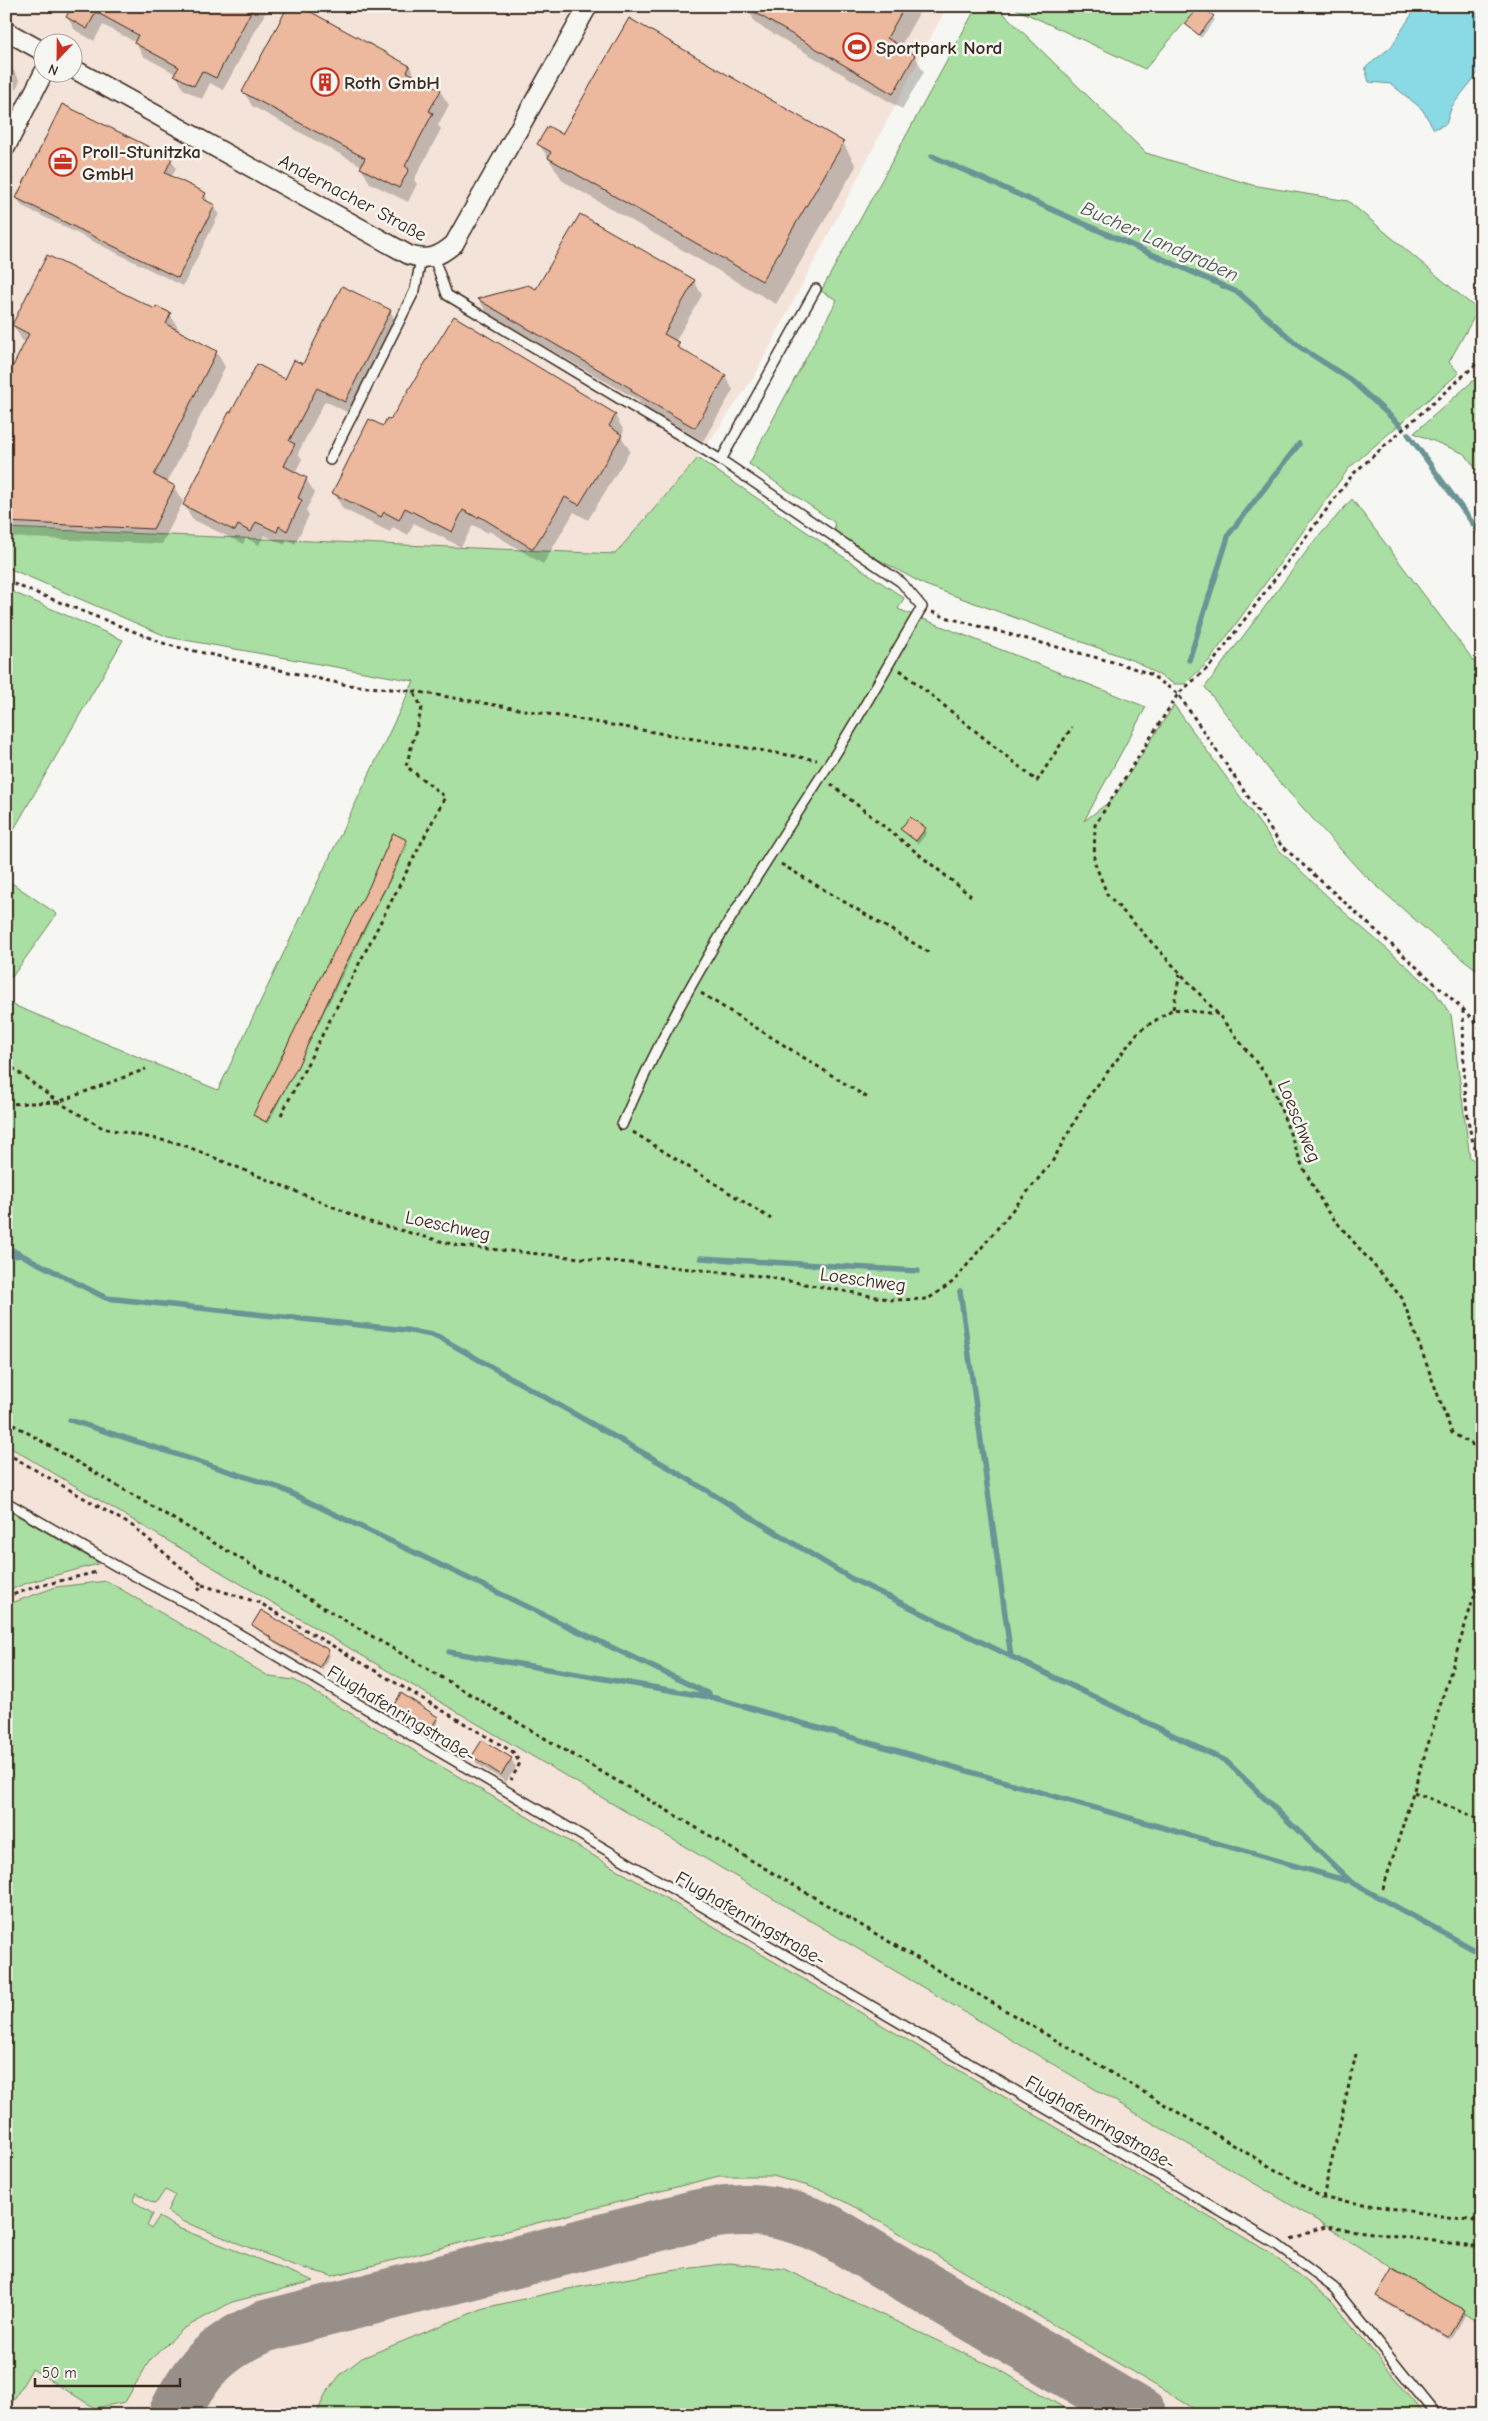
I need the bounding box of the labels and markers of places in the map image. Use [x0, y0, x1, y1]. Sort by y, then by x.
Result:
sports icon: Sportpark Nord [842, 32, 872, 62]
place label: Sportpark Nord [876, 37, 1002, 59]
building icon: Roth GmbH [310, 67, 340, 97]
place label: Roth GmbH [344, 72, 440, 94]
place label: Proll-Stunitzka GmbH [82, 141, 201, 185]
office icon: Proll-Stunitzka GmbH [48, 147, 78, 177]

